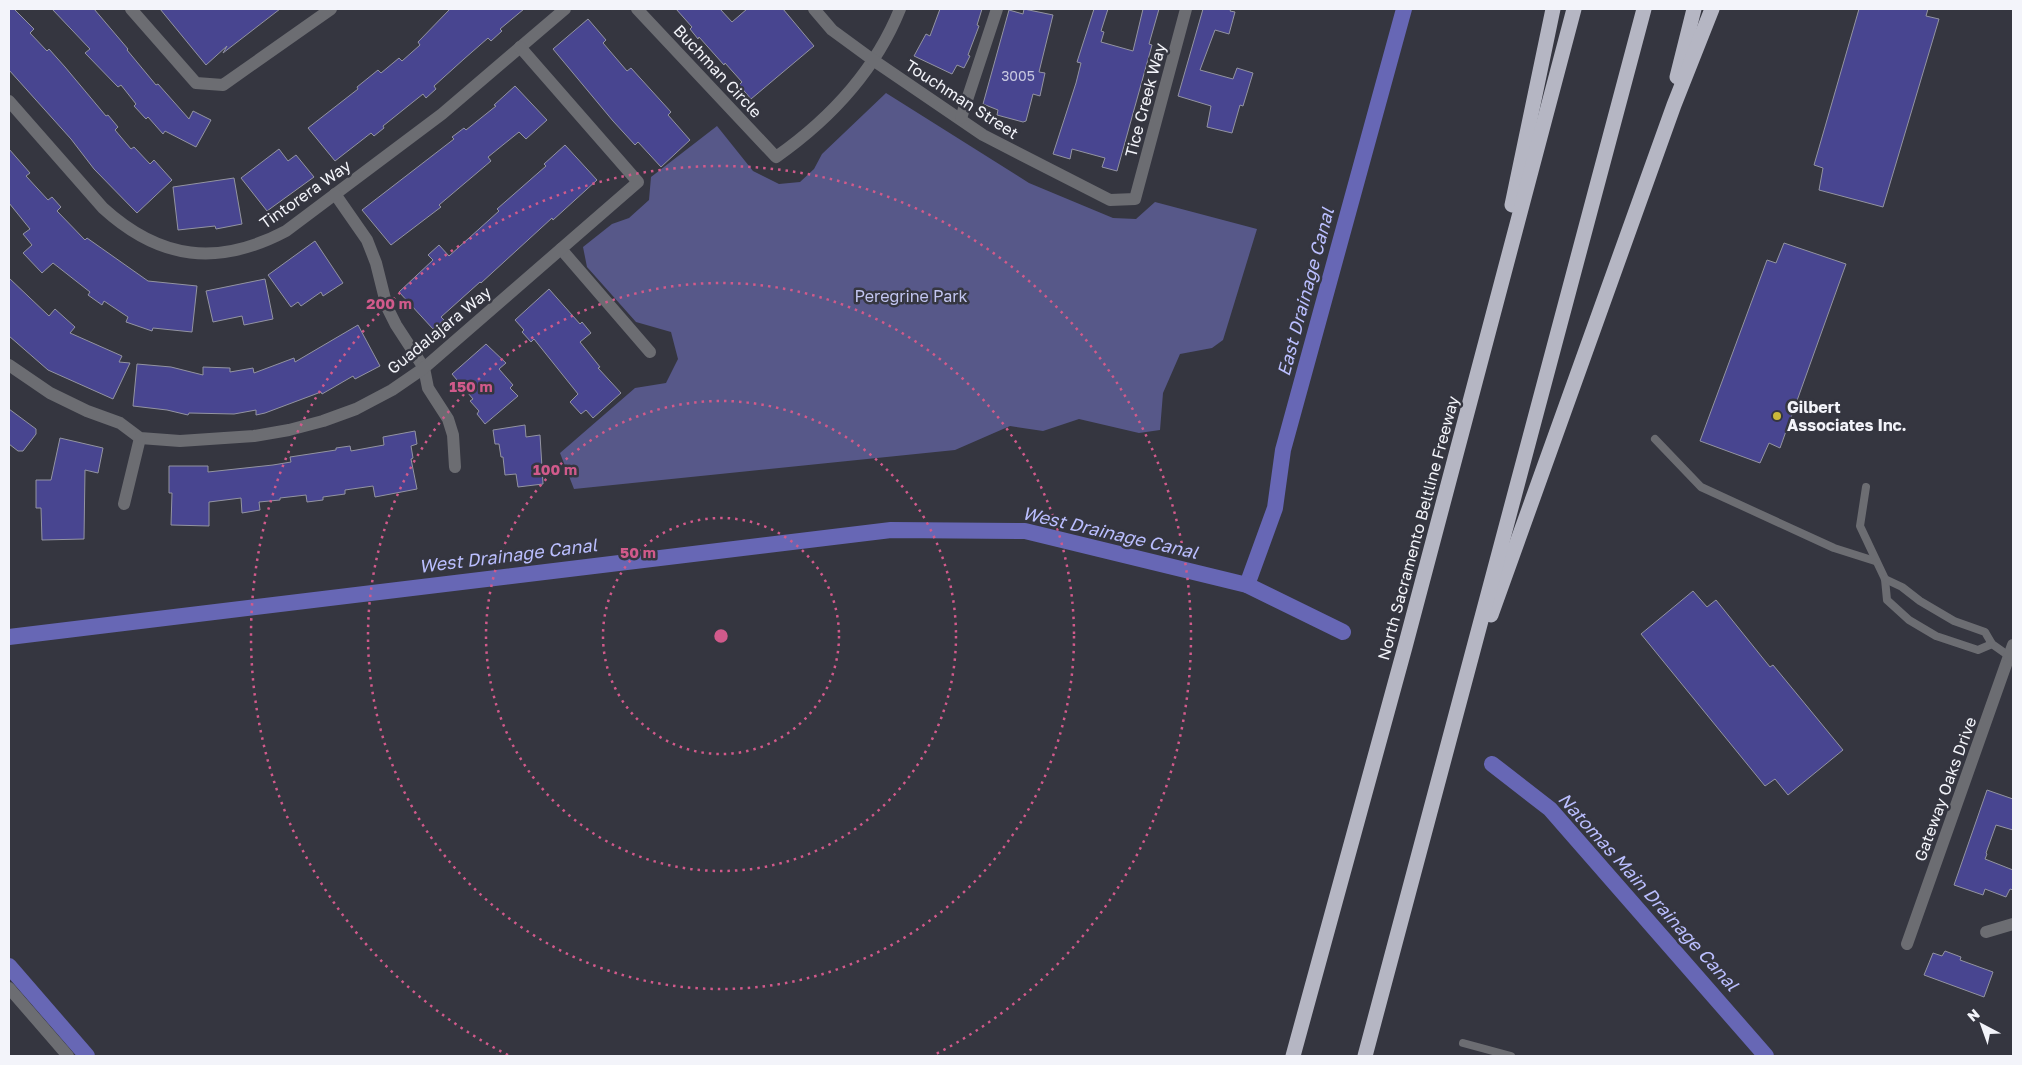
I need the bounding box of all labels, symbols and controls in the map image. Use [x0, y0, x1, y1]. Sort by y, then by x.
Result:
street label: Buchman Circle [670, 20, 766, 122]
street label: Tice Creek Way [1120, 41, 1170, 159]
street label: Touchman Street [902, 55, 1022, 143]
house number: 3005 [1001, 67, 1035, 84]
street label: Tintorera Way [256, 155, 354, 233]
water label: East Drainage Canal [1272, 204, 1338, 378]
street label: Guadalajara Way [383, 282, 495, 378]
park label: Peregrine Park [854, 286, 968, 306]
text: 200 m [366, 294, 412, 312]
text: 150 m [449, 377, 493, 395]
street label: North Sacramento Beltline Freeway [1373, 394, 1463, 662]
place label: Gilbert Associates Inc. [1787, 397, 1907, 435]
marker: Gilbert Associates Inc. [1771, 410, 1783, 422]
text: 100 m [533, 460, 577, 478]
water label: West Drainage Canal [1020, 501, 1201, 563]
water label: West Drainage Canal [418, 533, 599, 577]
text: 50 m [620, 543, 656, 561]
centre of rings [712, 627, 730, 645]
street label: Gateway Oaks Drive [1910, 714, 1980, 864]
water label: Natomas Main Drainage Canal [1554, 788, 1744, 996]
north arrow [1957, 1000, 2007, 1050]
text: N [1964, 1005, 1983, 1025]

